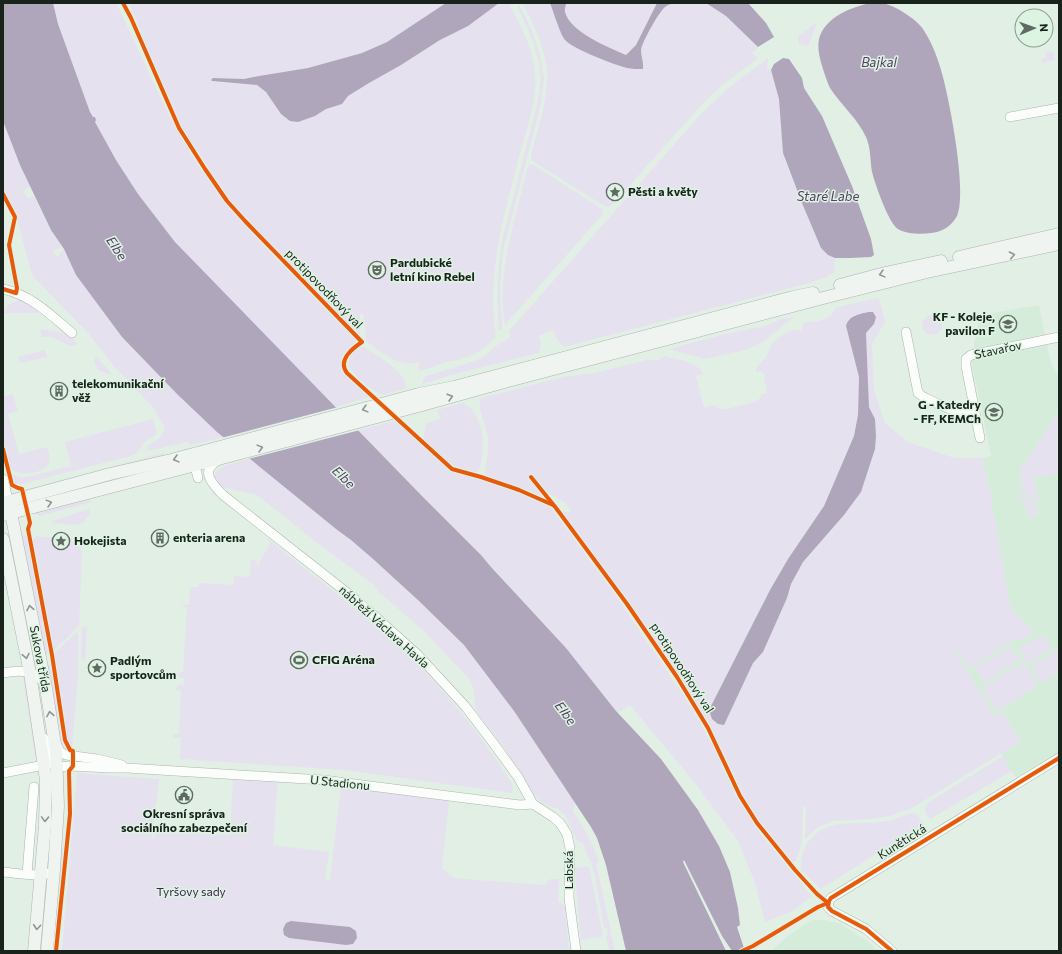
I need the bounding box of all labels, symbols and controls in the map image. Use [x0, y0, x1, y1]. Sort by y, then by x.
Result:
north arrow [1014, 8, 1054, 48]
text: N [1038, 23, 1051, 32]
water label: Bajkal [861, 54, 898, 70]
place icon: Pěsti a květy [605, 182, 625, 202]
place label: Pěsti a květy [628, 184, 698, 198]
water label: Staré Labe [797, 188, 860, 204]
water label: Elbe [103, 233, 131, 263]
street label: protipovodňový val [283, 246, 366, 331]
one-way arrow [1008, 251, 1015, 259]
place label: Pardubické letní kino Rebel [390, 255, 475, 283]
theatre icon: Pardubické letní kino Rebel [367, 260, 387, 280]
one-way arrow [879, 269, 885, 277]
place label: KF - Koleje, pavilon F [933, 309, 995, 337]
school or university icon: KF - Koleje, pavilon F [998, 314, 1018, 334]
street label: Stavařov [973, 337, 1023, 361]
place label: telekomunikační věž [72, 376, 164, 404]
building icon: telekomunikační věž [49, 381, 69, 401]
one-way arrow [446, 393, 453, 402]
place label: G - Katedry - FF, KEMCh [913, 397, 981, 425]
school or university icon: G - Katedry - FF, KEMCh [984, 402, 1004, 422]
one-way arrow [362, 404, 368, 412]
one-way arrow [256, 444, 263, 453]
one-way arrow [172, 454, 179, 463]
water label: Elbe [329, 462, 359, 492]
one-way arrow [45, 499, 52, 508]
building icon: enteria arena [150, 528, 170, 548]
place label: enteria arena [173, 530, 245, 544]
place icon: Hokejista [51, 531, 71, 551]
place label: Hokejista [74, 533, 127, 547]
street label: nábřeží Václava Havla [337, 582, 433, 670]
one-way arrow [26, 605, 34, 611]
street label: protipovodňový val [648, 620, 717, 715]
street label: Sukova třída [28, 624, 54, 693]
sports icon: CFIG Aréna [289, 650, 309, 670]
one-way arrow [22, 652, 30, 659]
place label: CFIG Aréna [312, 652, 375, 666]
place label: Padlým sportovcům [110, 653, 176, 681]
place icon: Padlým sportovcům [87, 658, 107, 678]
water label: Elbe [552, 698, 580, 728]
one-way arrow [46, 711, 55, 718]
street label: U Stadionu [310, 772, 371, 792]
public building icon: Okresní správa sociálního zabezpečení [174, 785, 194, 805]
place label: Okresní správa sociálního zabezpečení [121, 806, 248, 834]
one-way arrow [41, 816, 50, 822]
street label: Kunětická [875, 821, 928, 861]
street label: Labská [561, 851, 575, 889]
park label: Tyršovy sady [156, 884, 226, 898]
one-way arrow [32, 924, 41, 930]

